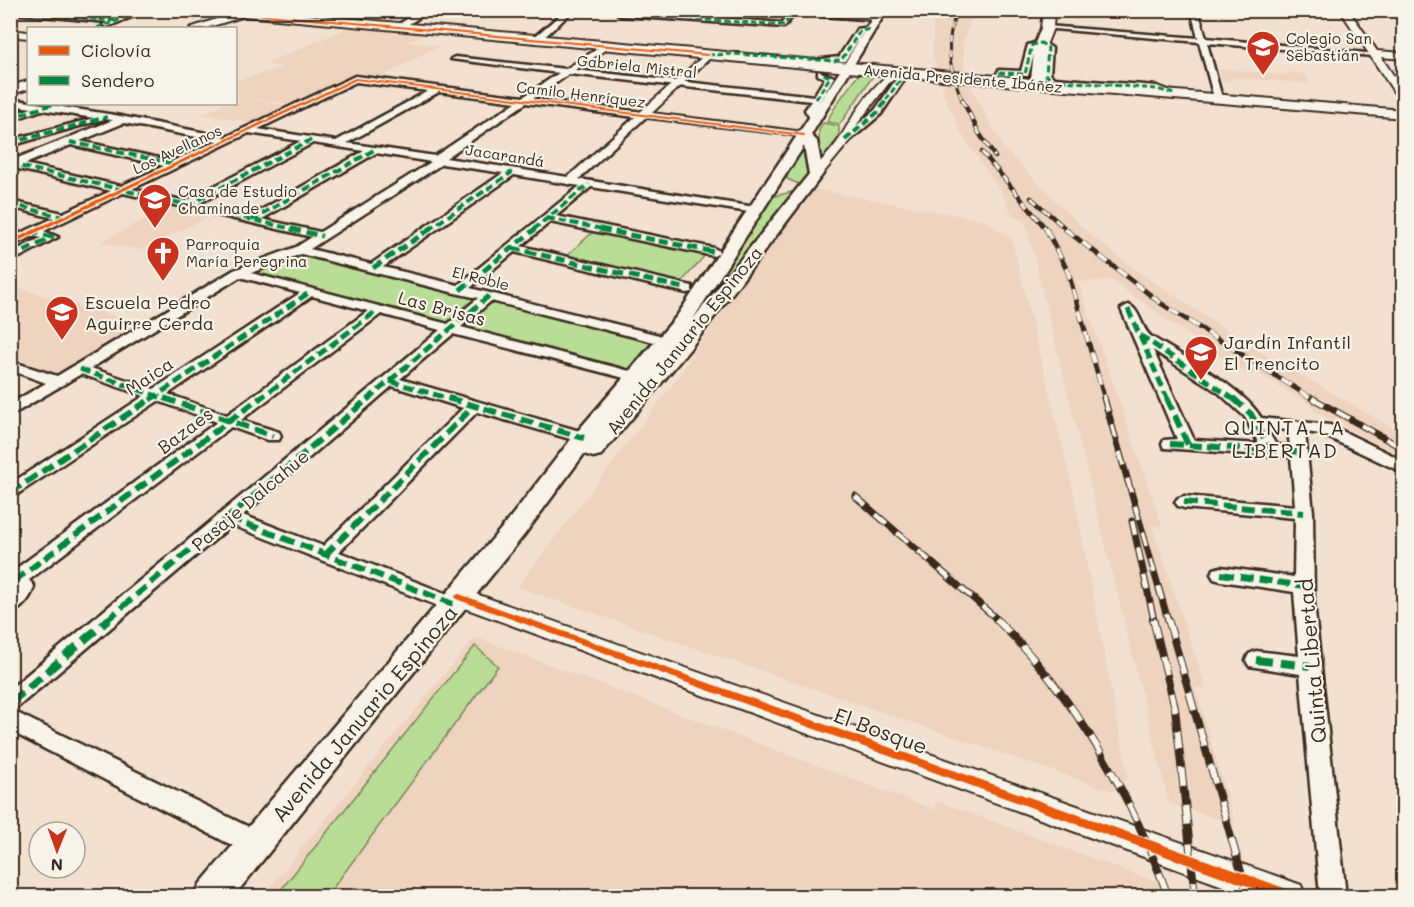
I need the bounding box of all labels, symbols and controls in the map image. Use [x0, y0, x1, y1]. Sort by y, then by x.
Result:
legend [27, 27, 237, 105]
place label: Colegio San Sebastián [1286, 28, 1372, 65]
school or university icon: Colegio San Sebastián [1245, 29, 1281, 76]
text: Ciclovía [81, 38, 152, 62]
street label: Gabriela Mistral [576, 50, 698, 82]
street label: Avenida Presidente Ibáñez [863, 59, 1063, 97]
text: Sendero [81, 68, 155, 92]
street label: Camilo Henríquez [515, 76, 647, 112]
street label: Los Avellanos [129, 120, 225, 178]
street label: Jacarandá [464, 139, 546, 171]
place label: Casa de Estudio Chaminade [178, 181, 297, 218]
school or university icon: Casa de Estudio Chaminade [137, 182, 173, 229]
place label: Parroquia María Peregrina [186, 234, 307, 271]
church icon: Parroquia María Peregrina [145, 235, 181, 282]
street label: Avenida Januario Espinoza [600, 241, 768, 439]
street label: El Roble [450, 261, 512, 295]
street label: Las Brisas [396, 285, 488, 331]
place label: Escuela Pedro Aguirre Cerda [85, 290, 214, 335]
school or university icon: Escuela Pedro Aguirre Cerda [44, 294, 80, 341]
place label: Jardín Infantil El Trencito [1224, 330, 1351, 375]
school or university icon: Jardín Infantil El Trencito [1183, 334, 1219, 381]
street label: Maica [120, 351, 178, 401]
street label: Bazaes [152, 401, 218, 459]
district label: QUINTA LA LIBERTAD [1224, 414, 1346, 463]
street label: Pasaje Dalcahue [186, 444, 314, 556]
street label: Quinta Libertad [1290, 578, 1332, 744]
street label: Avenida Januario Espinoza [265, 599, 463, 827]
street label: El Bosque [830, 701, 932, 759]
north arrow [27, 820, 87, 880]
text: N [50, 855, 63, 876]

